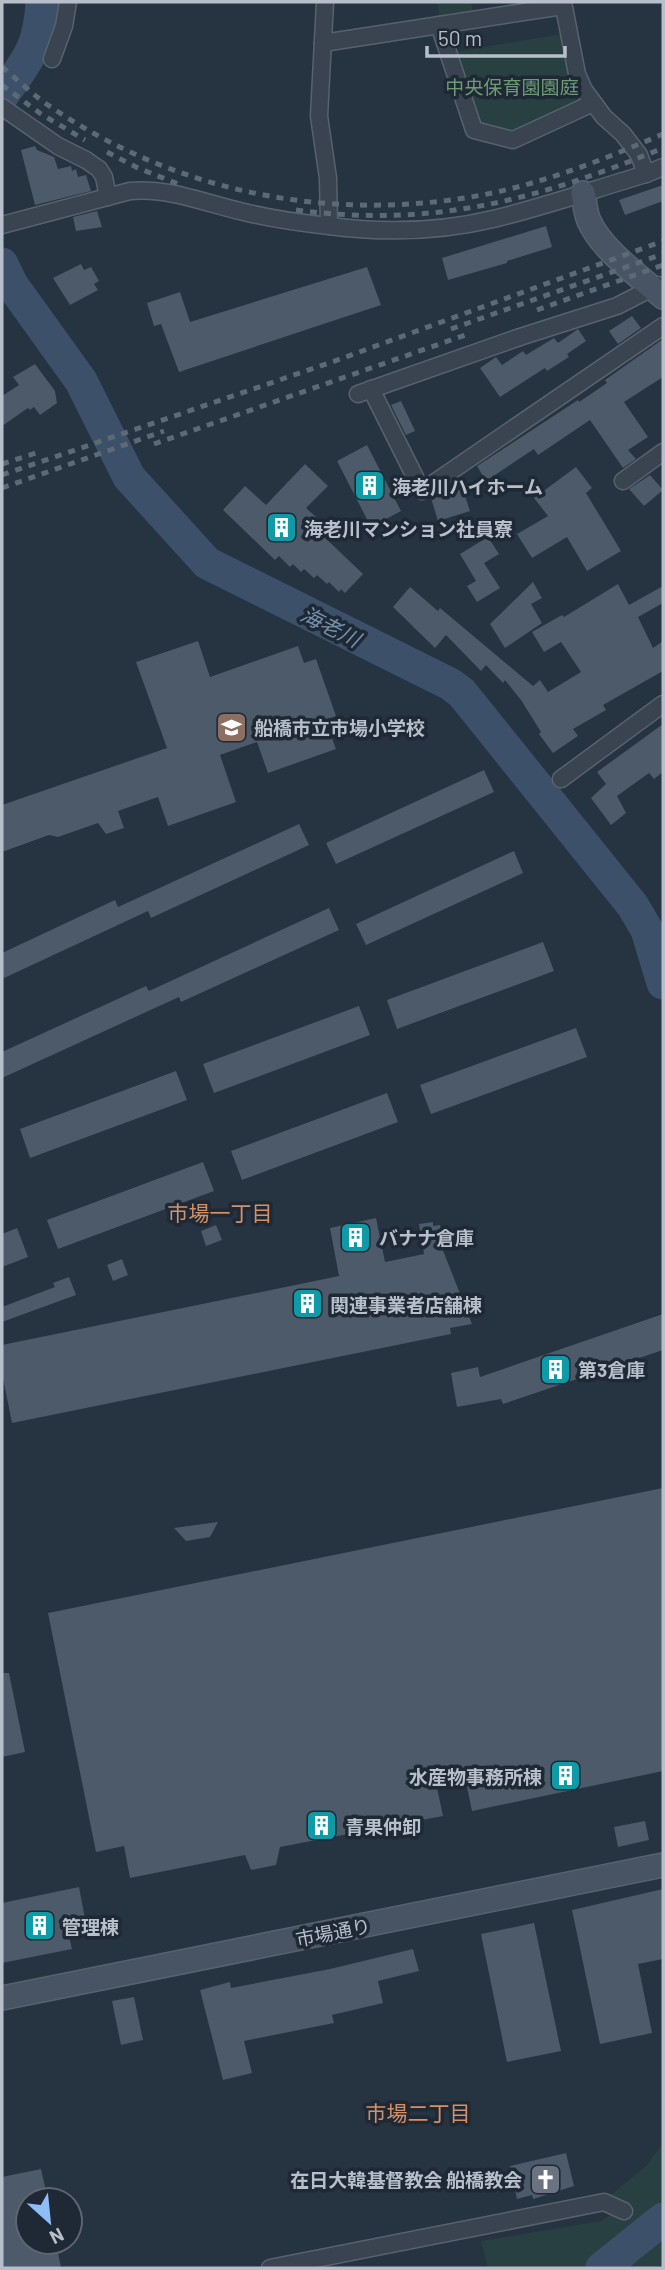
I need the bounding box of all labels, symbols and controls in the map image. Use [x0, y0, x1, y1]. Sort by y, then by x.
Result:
scale bar [427, 14, 565, 58]
text: 50 m [438, 25, 482, 50]
park label: 中央保育園園庭 [445, 75, 579, 98]
building icon: 海老川ハイホーム [352, 469, 386, 503]
place label: 海老川ハイホーム [392, 475, 543, 498]
building icon: 海老川マンション社員寮 [264, 511, 298, 545]
place label: 海老川マンション社員寮 [304, 517, 513, 540]
water label: 海老川 [297, 601, 367, 652]
school or university icon: 船橋市立市場小学校 [214, 710, 248, 744]
place label: 船橋市立市場小学校 [254, 716, 425, 739]
district label: 市場一丁目 [168, 1200, 273, 1225]
building icon: バナナ倉庫 [339, 1220, 373, 1254]
place label: バナナ倉庫 [379, 1226, 474, 1249]
building icon: 関連事業者店舗棟 [290, 1287, 324, 1321]
place label: 関連事業者店舗棟 [330, 1293, 482, 1316]
building icon: 第3倉庫 [538, 1352, 572, 1386]
place label: 第3倉庫 [578, 1358, 645, 1381]
building icon: 水産物事務所棟 [548, 1759, 582, 1793]
place label: 水産物事務所棟 [409, 1765, 542, 1788]
building icon: 青果仲卸 [305, 1809, 339, 1843]
place label: 青果仲卸 [345, 1815, 421, 1838]
building icon: 管理棟 [22, 1909, 56, 1943]
street label: 市場通り [293, 1913, 373, 1951]
place label: 管理棟 [62, 1915, 119, 1938]
district label: 市場二丁目 [366, 2100, 471, 2125]
church icon: 在日大韓基督教会 船橋教会 [528, 2162, 562, 2196]
place label: 在日大韓基督教会 船橋教会 [290, 2168, 522, 2191]
north arrow [14, 2186, 84, 2256]
text: N [46, 2223, 68, 2250]

